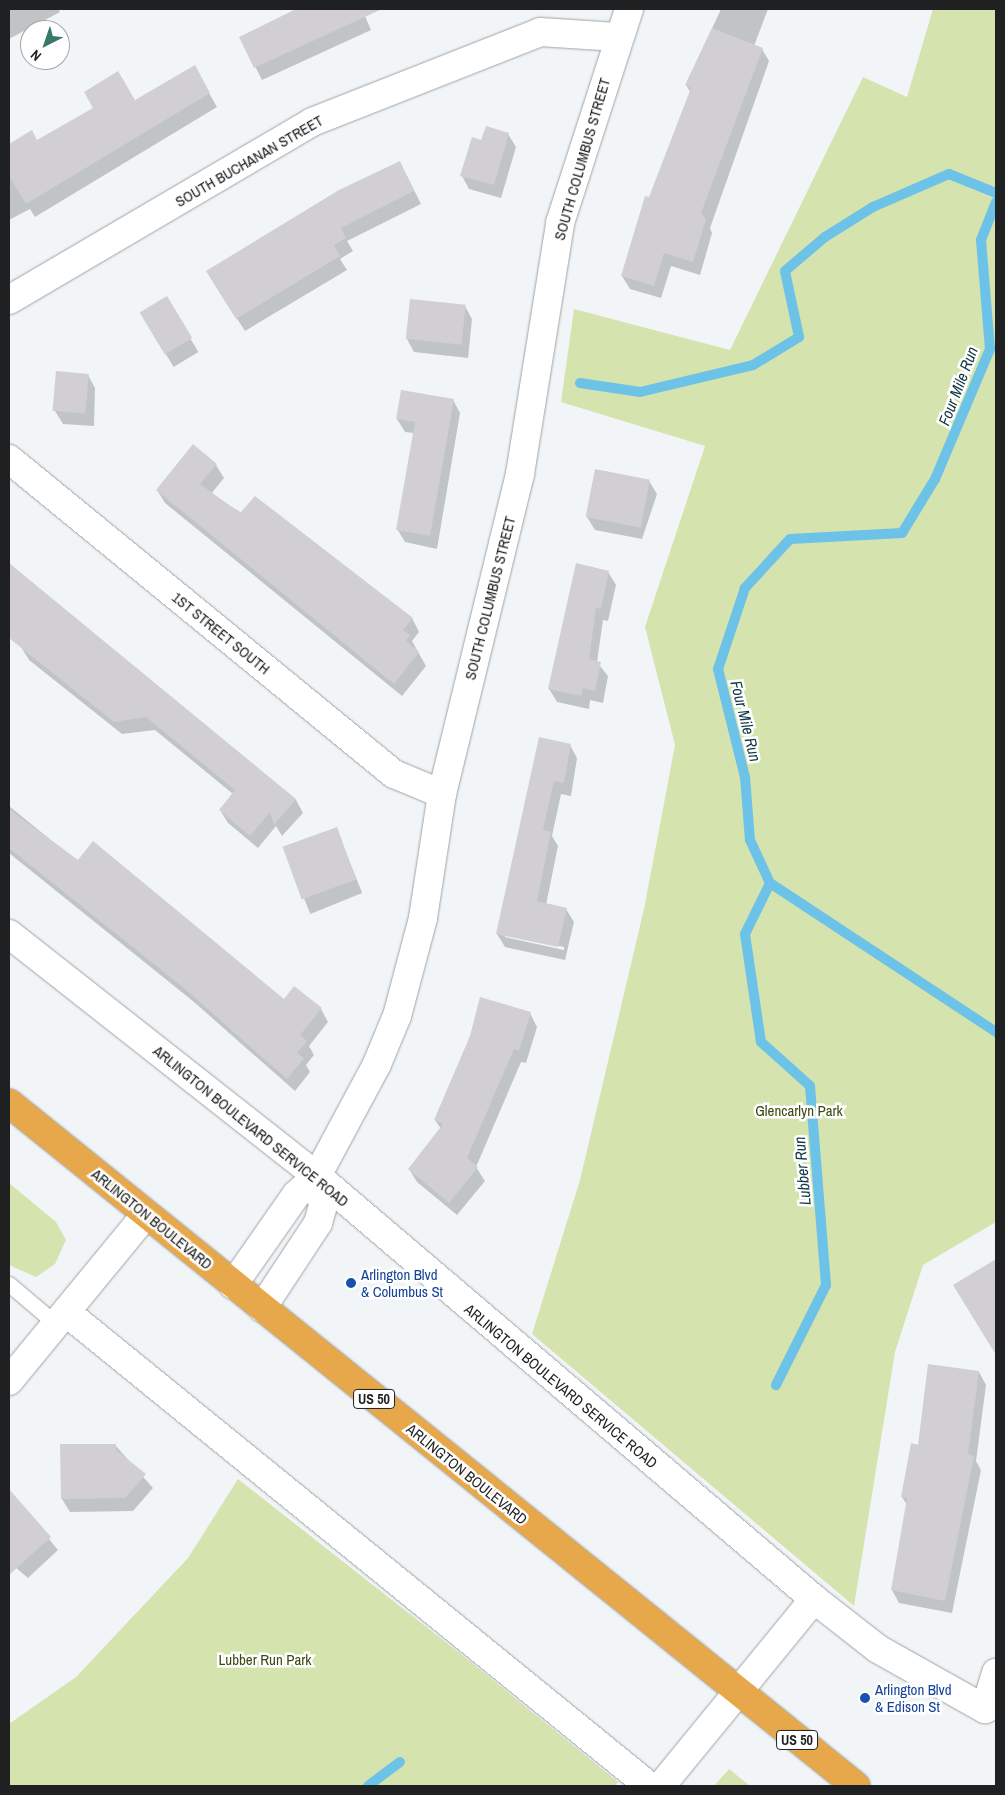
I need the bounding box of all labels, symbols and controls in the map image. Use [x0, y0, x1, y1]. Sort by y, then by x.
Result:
north arrow [20, 20, 70, 70]
text: N [27, 46, 45, 65]
street label: SOUTH COLUMBUS STREET [550, 76, 614, 242]
street label: SOUTH BUCHANAN STREET [172, 111, 326, 211]
water label: Four Mile Run [934, 344, 982, 428]
street label: SOUTH COLUMBUS STREET [461, 514, 519, 682]
street label: 1ST STREET SOUTH [168, 588, 274, 678]
water label: Four Mile Run [727, 679, 765, 763]
street label: ARLINGTON BOULEVARD SERVICE ROAD [150, 1042, 352, 1210]
park label: Glencarlyn Park [755, 1102, 843, 1120]
water label: Lubber Run [789, 1136, 815, 1206]
street label: ARLINGTON BOULEVARD [88, 1165, 216, 1273]
place label: Arlington Blvd & Columbus St [361, 1265, 443, 1300]
marker: Arlington Blvd & Columbus St [345, 1277, 357, 1289]
street label: ARLINGTON BOULEVARD SERVICE ROAD [461, 1300, 661, 1472]
road number: US 50 [353, 1388, 395, 1410]
street label: ARLINGTON BOULEVARD [403, 1420, 531, 1528]
park label: Lubber Run Park [219, 1651, 311, 1669]
place label: Arlington Blvd & Edison St [875, 1680, 952, 1715]
marker: Arlington Blvd & Edison St [859, 1692, 871, 1704]
road number: US 50 [776, 1728, 818, 1752]

